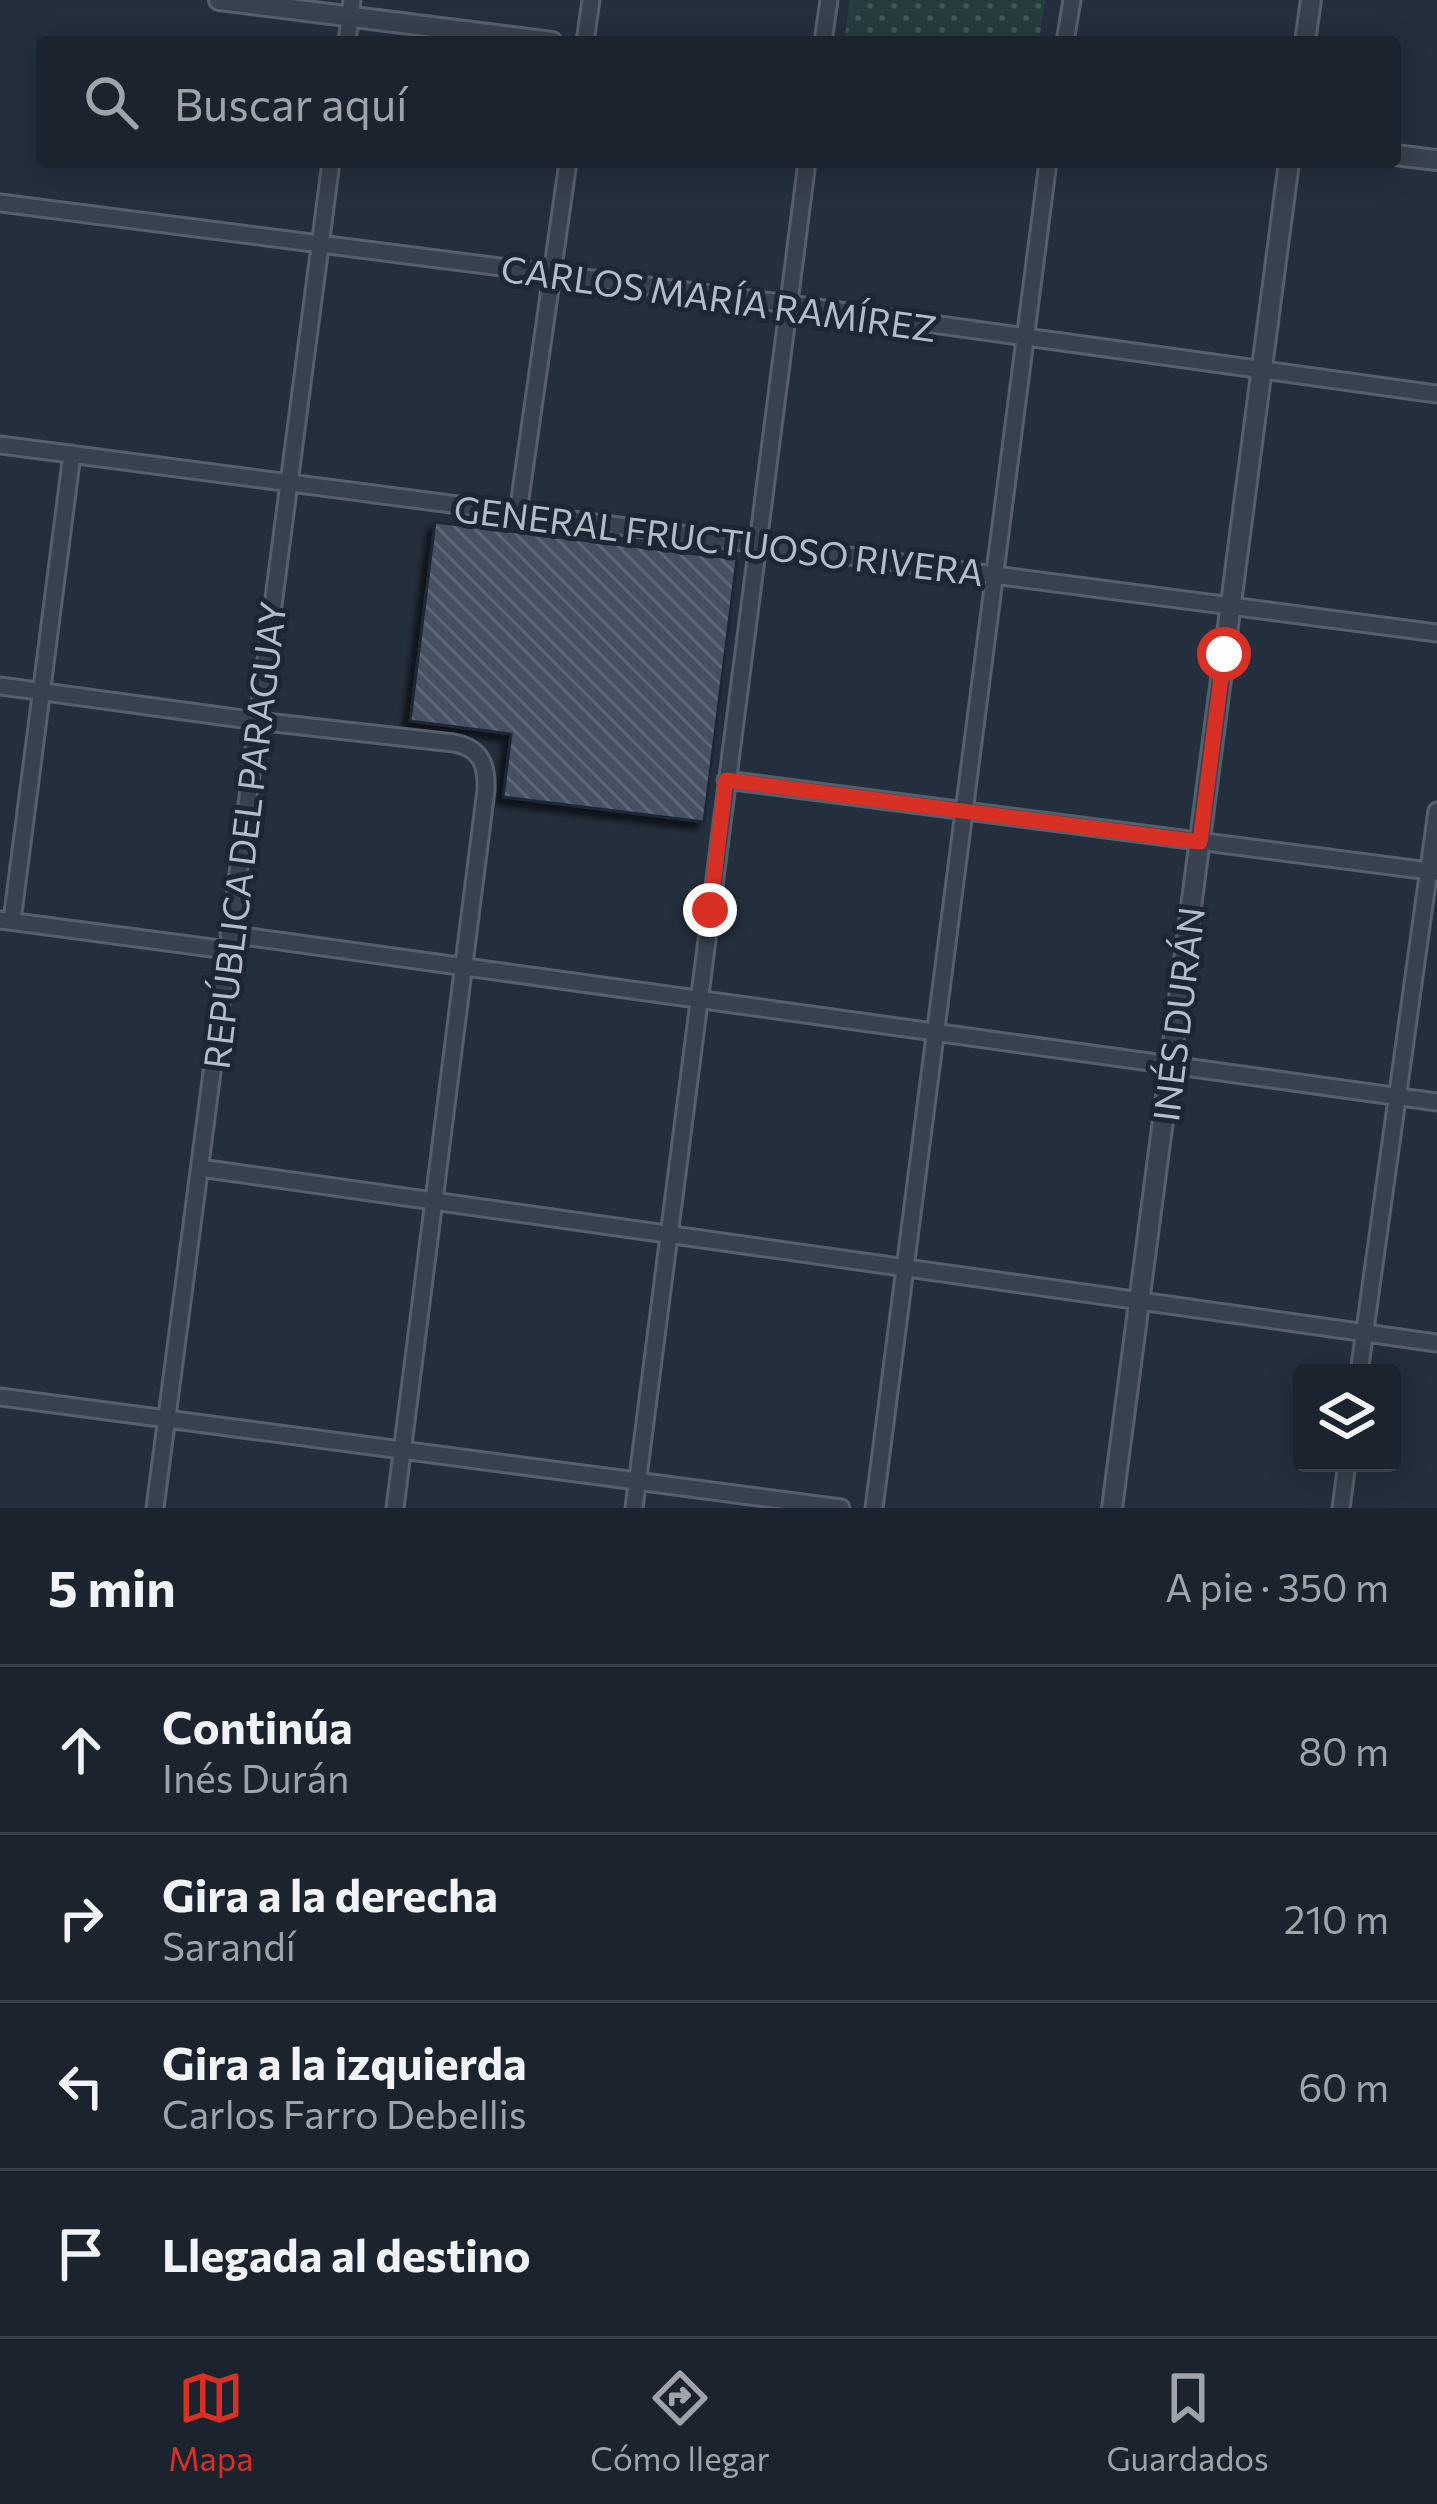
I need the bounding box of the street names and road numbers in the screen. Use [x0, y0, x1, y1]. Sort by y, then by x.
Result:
street label: CARLOS MARÍA RAMÍREZ [498, 245, 940, 349]
street label: GENERAL FRUCTUOSO RIVERA [452, 485, 986, 593]
street label: REPÚBLICA DEL PARAGUAY [193, 599, 293, 1071]
street label: INÉS DURÁN [1142, 904, 1212, 1124]

